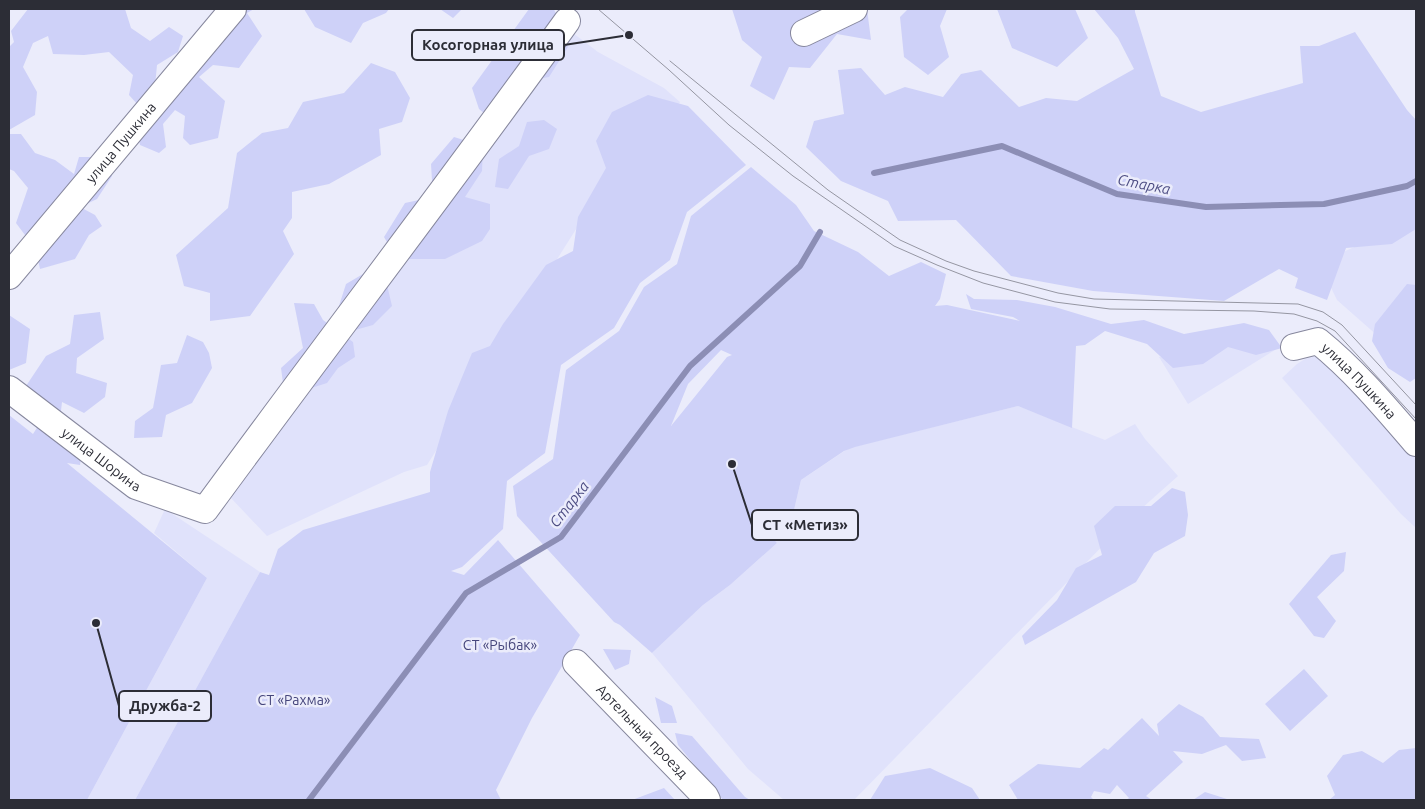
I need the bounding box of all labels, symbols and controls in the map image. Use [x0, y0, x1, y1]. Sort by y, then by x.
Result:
callout: Косогорная улица [412, 30, 564, 60]
text: Косогорная улица [422, 36, 554, 53]
street label: улица Пушкина [82, 99, 159, 186]
water label: Старка [1116, 171, 1172, 197]
street label: улица Пушкина [1318, 339, 1400, 422]
street label: улица Шорина [58, 424, 142, 495]
water label: Старка [546, 478, 592, 530]
callout: СТ «Метиз» [752, 510, 858, 540]
text: СТ «Метиз» [762, 516, 848, 533]
park label: СТ «Рыбак» [463, 637, 538, 653]
street label: Артельный проезд [593, 681, 691, 781]
callout: Дружба-2 [119, 691, 211, 721]
park label: СТ «Рахма» [258, 692, 331, 708]
text: Дружба-2 [129, 697, 201, 714]

